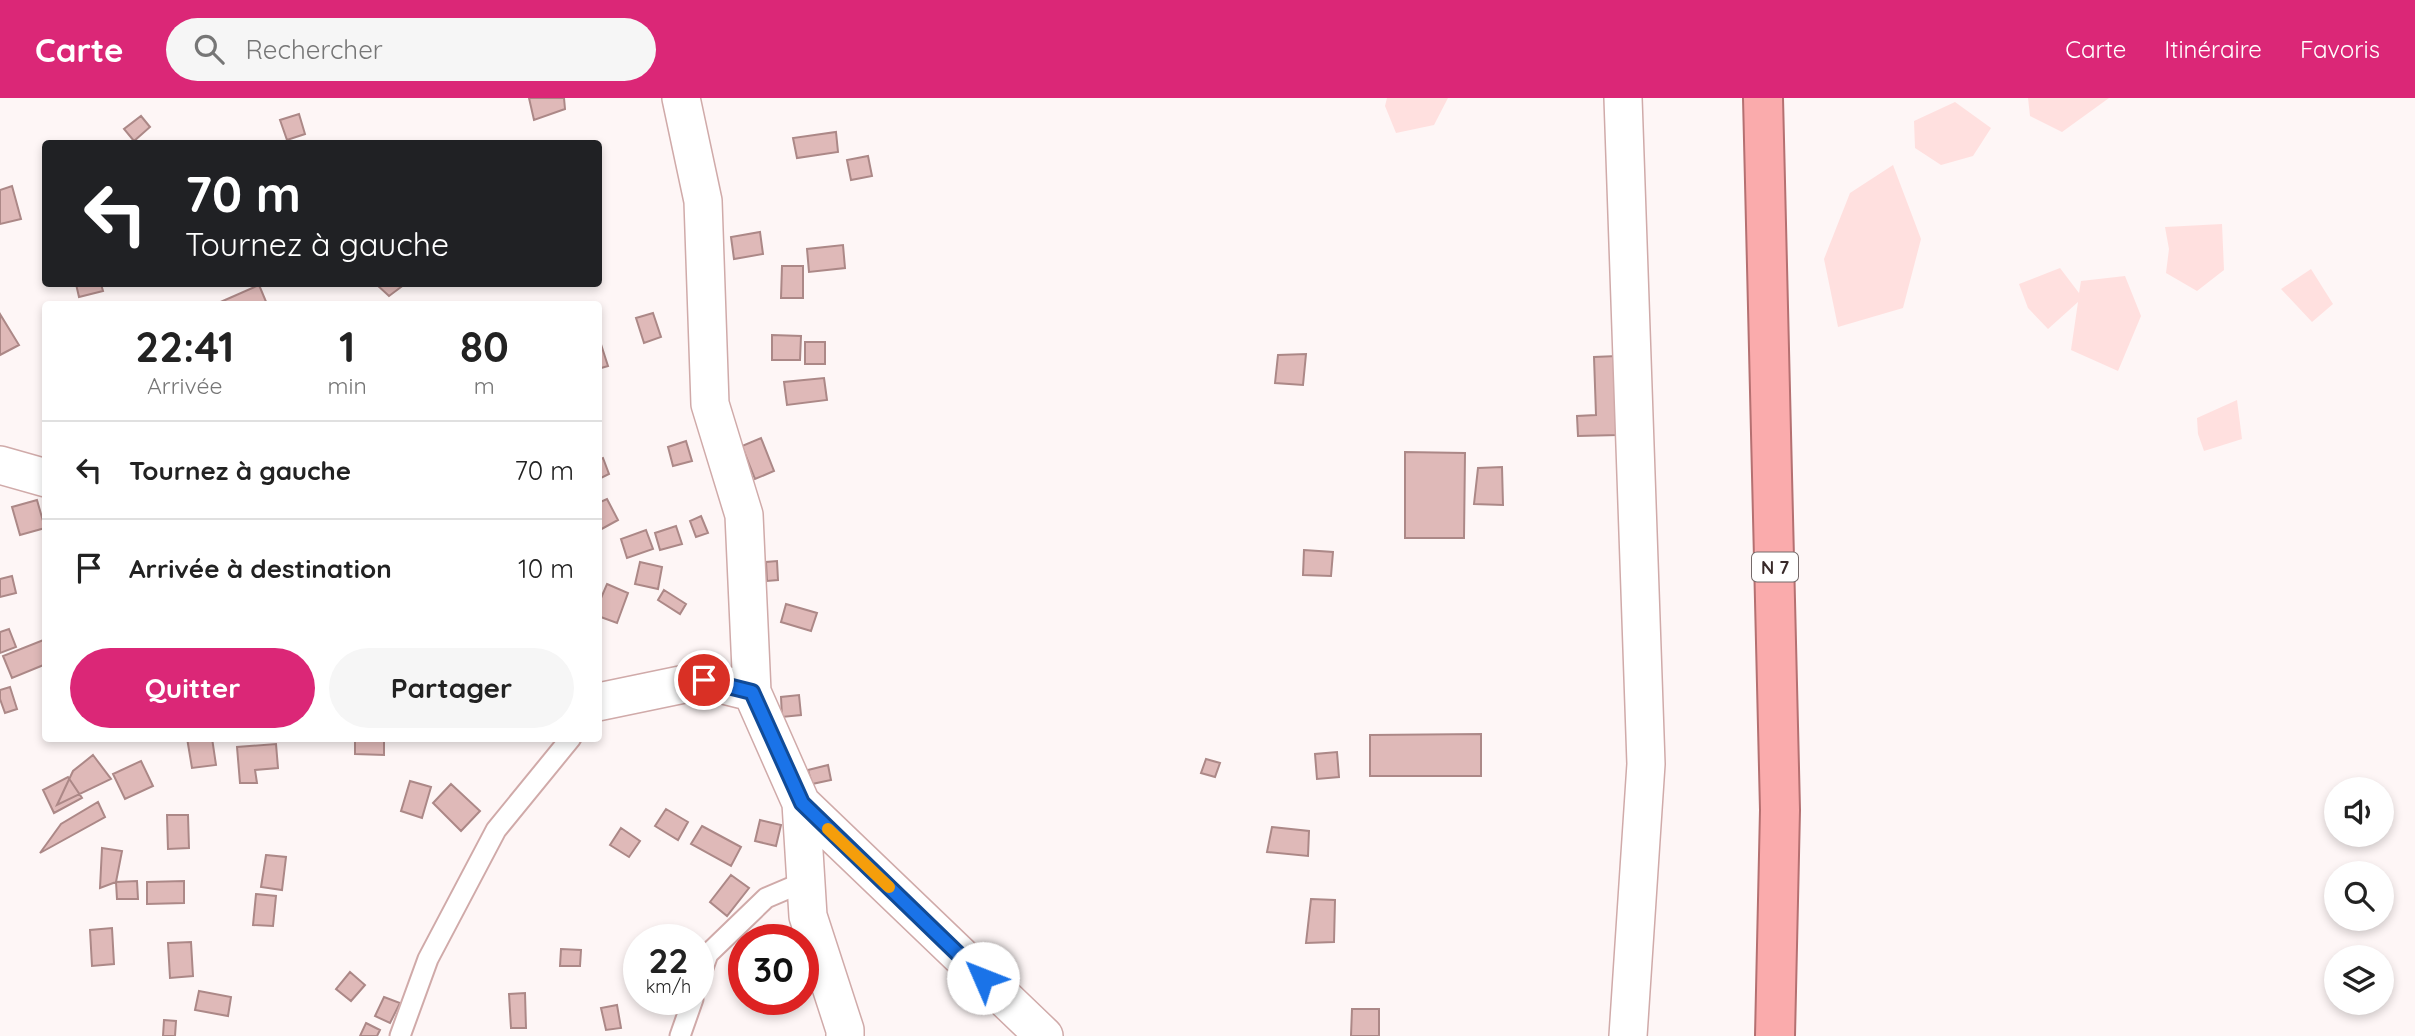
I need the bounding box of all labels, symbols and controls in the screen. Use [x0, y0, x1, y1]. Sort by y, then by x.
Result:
search box [166, 18, 656, 81]
text: Carte [35, 29, 124, 70]
icon: search [190, 30, 228, 68]
text: Rechercher [246, 33, 383, 66]
text: Carte [2065, 34, 2126, 64]
text: Itinéraire [2164, 34, 2262, 64]
text: Favoris [2300, 34, 2380, 64]
text: 70 m [185, 163, 301, 224]
icon: left [70, 168, 161, 259]
text: Tournez à gauche [185, 224, 449, 264]
text: 22:41 [135, 320, 234, 373]
text: 1 [339, 320, 355, 373]
text: 80 [460, 320, 509, 373]
text: Arrivée [147, 371, 223, 400]
text: min [328, 371, 367, 400]
text: m [474, 371, 495, 400]
icon: left [70, 451, 108, 489]
text: Tournez à gauche [129, 454, 351, 487]
text: 70 m [514, 454, 574, 487]
icon: arrive [70, 549, 108, 587]
text: Arrivée à destination [129, 552, 392, 585]
text: 10 m [518, 552, 574, 585]
road number: N 7 [1752, 552, 1798, 582]
button: Quitter [70, 648, 315, 728]
button: Partager [329, 648, 574, 728]
pin [674, 650, 734, 710]
icon: arrive [685, 661, 723, 699]
map controls [2324, 777, 2394, 1015]
button: sound [2324, 777, 2394, 847]
button: search [2324, 861, 2394, 931]
speed limit sign: 30 [728, 924, 819, 1015]
text: 22 [649, 938, 688, 982]
position arrow [946, 941, 1020, 1015]
button: layers [2324, 945, 2394, 1015]
text: km/h [646, 975, 691, 998]

